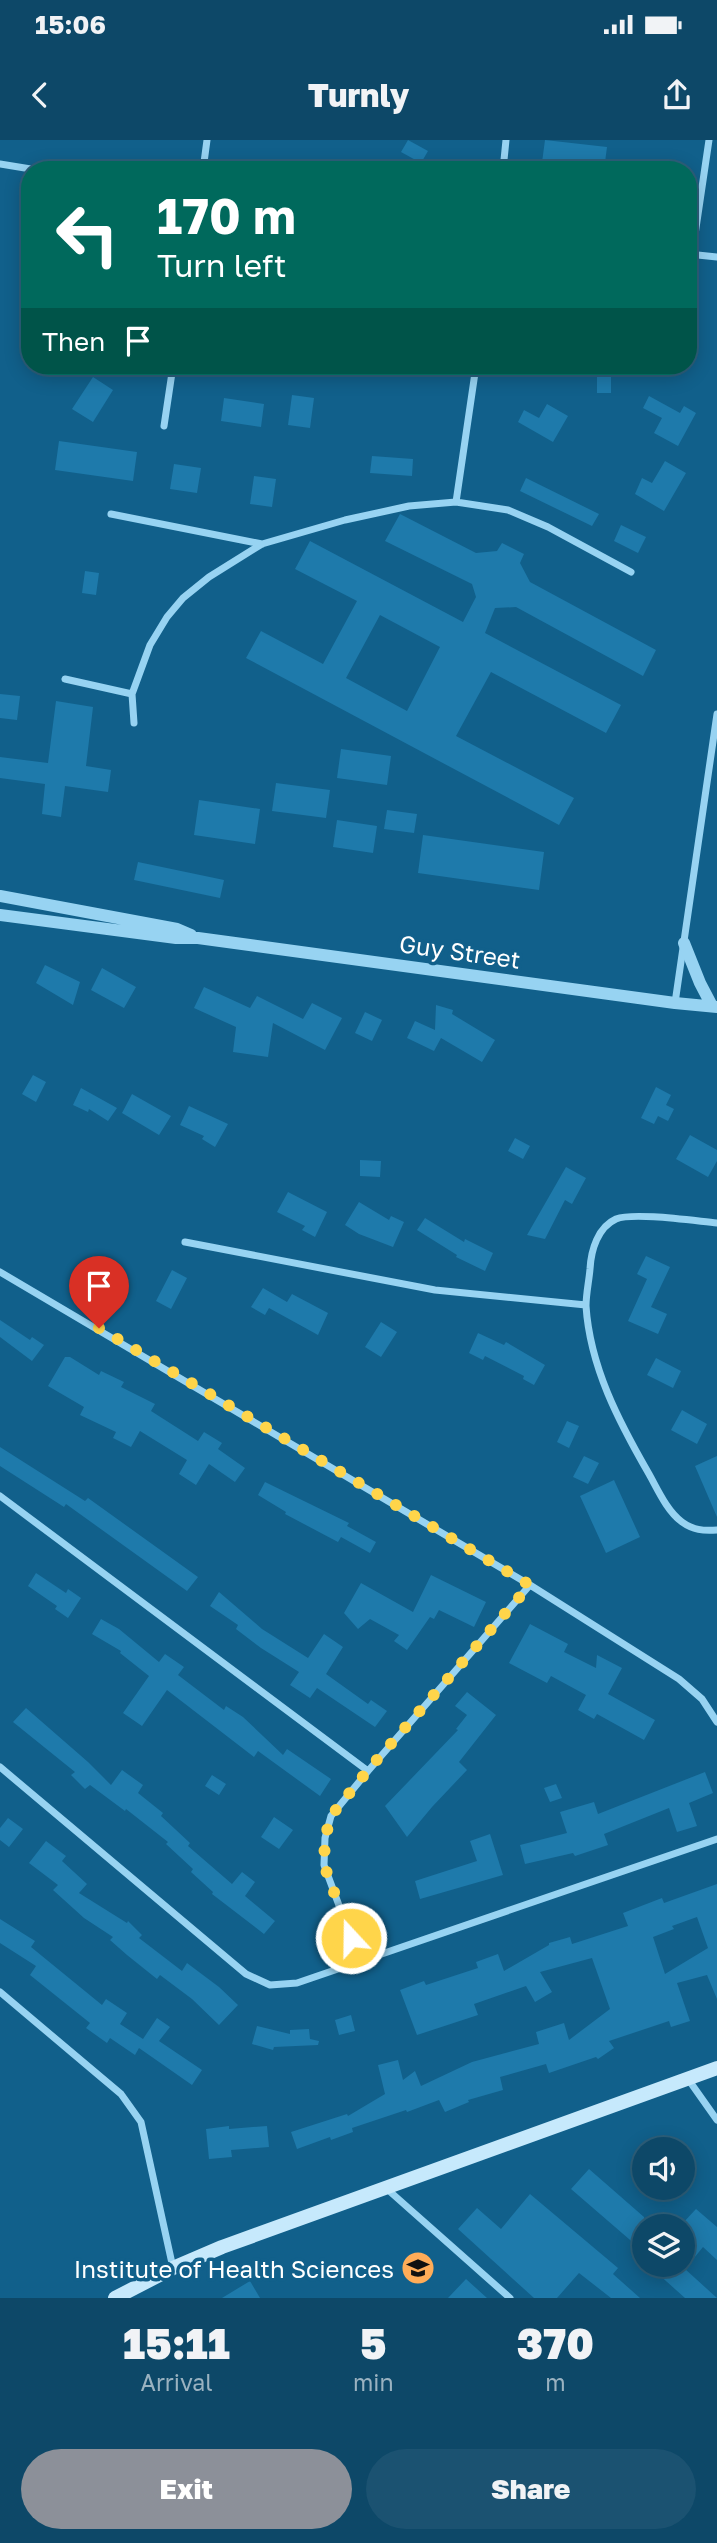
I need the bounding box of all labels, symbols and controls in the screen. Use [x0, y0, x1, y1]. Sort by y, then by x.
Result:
text: 15:06 [35, 9, 106, 40]
icon: back [21, 76, 59, 114]
text: Turnly [308, 76, 409, 114]
icon: share [658, 76, 696, 114]
text: 170 m [157, 186, 296, 245]
icon: left [42, 189, 133, 280]
text: Turn left [157, 246, 286, 284]
icon: arrive [119, 322, 157, 360]
text: Then [42, 326, 105, 357]
street label: Guy Street [398, 928, 522, 974]
pin [69, 1256, 129, 1328]
icon: arrive [80, 1267, 118, 1305]
position arrow [314, 1901, 388, 1975]
map controls [632, 2137, 695, 2277]
button: sound [632, 2137, 695, 2200]
button: layers [632, 2214, 695, 2277]
school or university icon: Institute of Health Sciences [399, 2249, 437, 2287]
place label: Institute of Health Sciences [74, 2254, 394, 2283]
text: 15:11 [123, 2318, 230, 2368]
text: 5 [360, 2318, 387, 2368]
text: 370 [517, 2318, 594, 2368]
text: Arrival [140, 2368, 213, 2396]
text: min [353, 2368, 394, 2396]
text: m [545, 2368, 566, 2396]
button: Exit [21, 2449, 352, 2529]
button: Share [366, 2449, 696, 2529]

